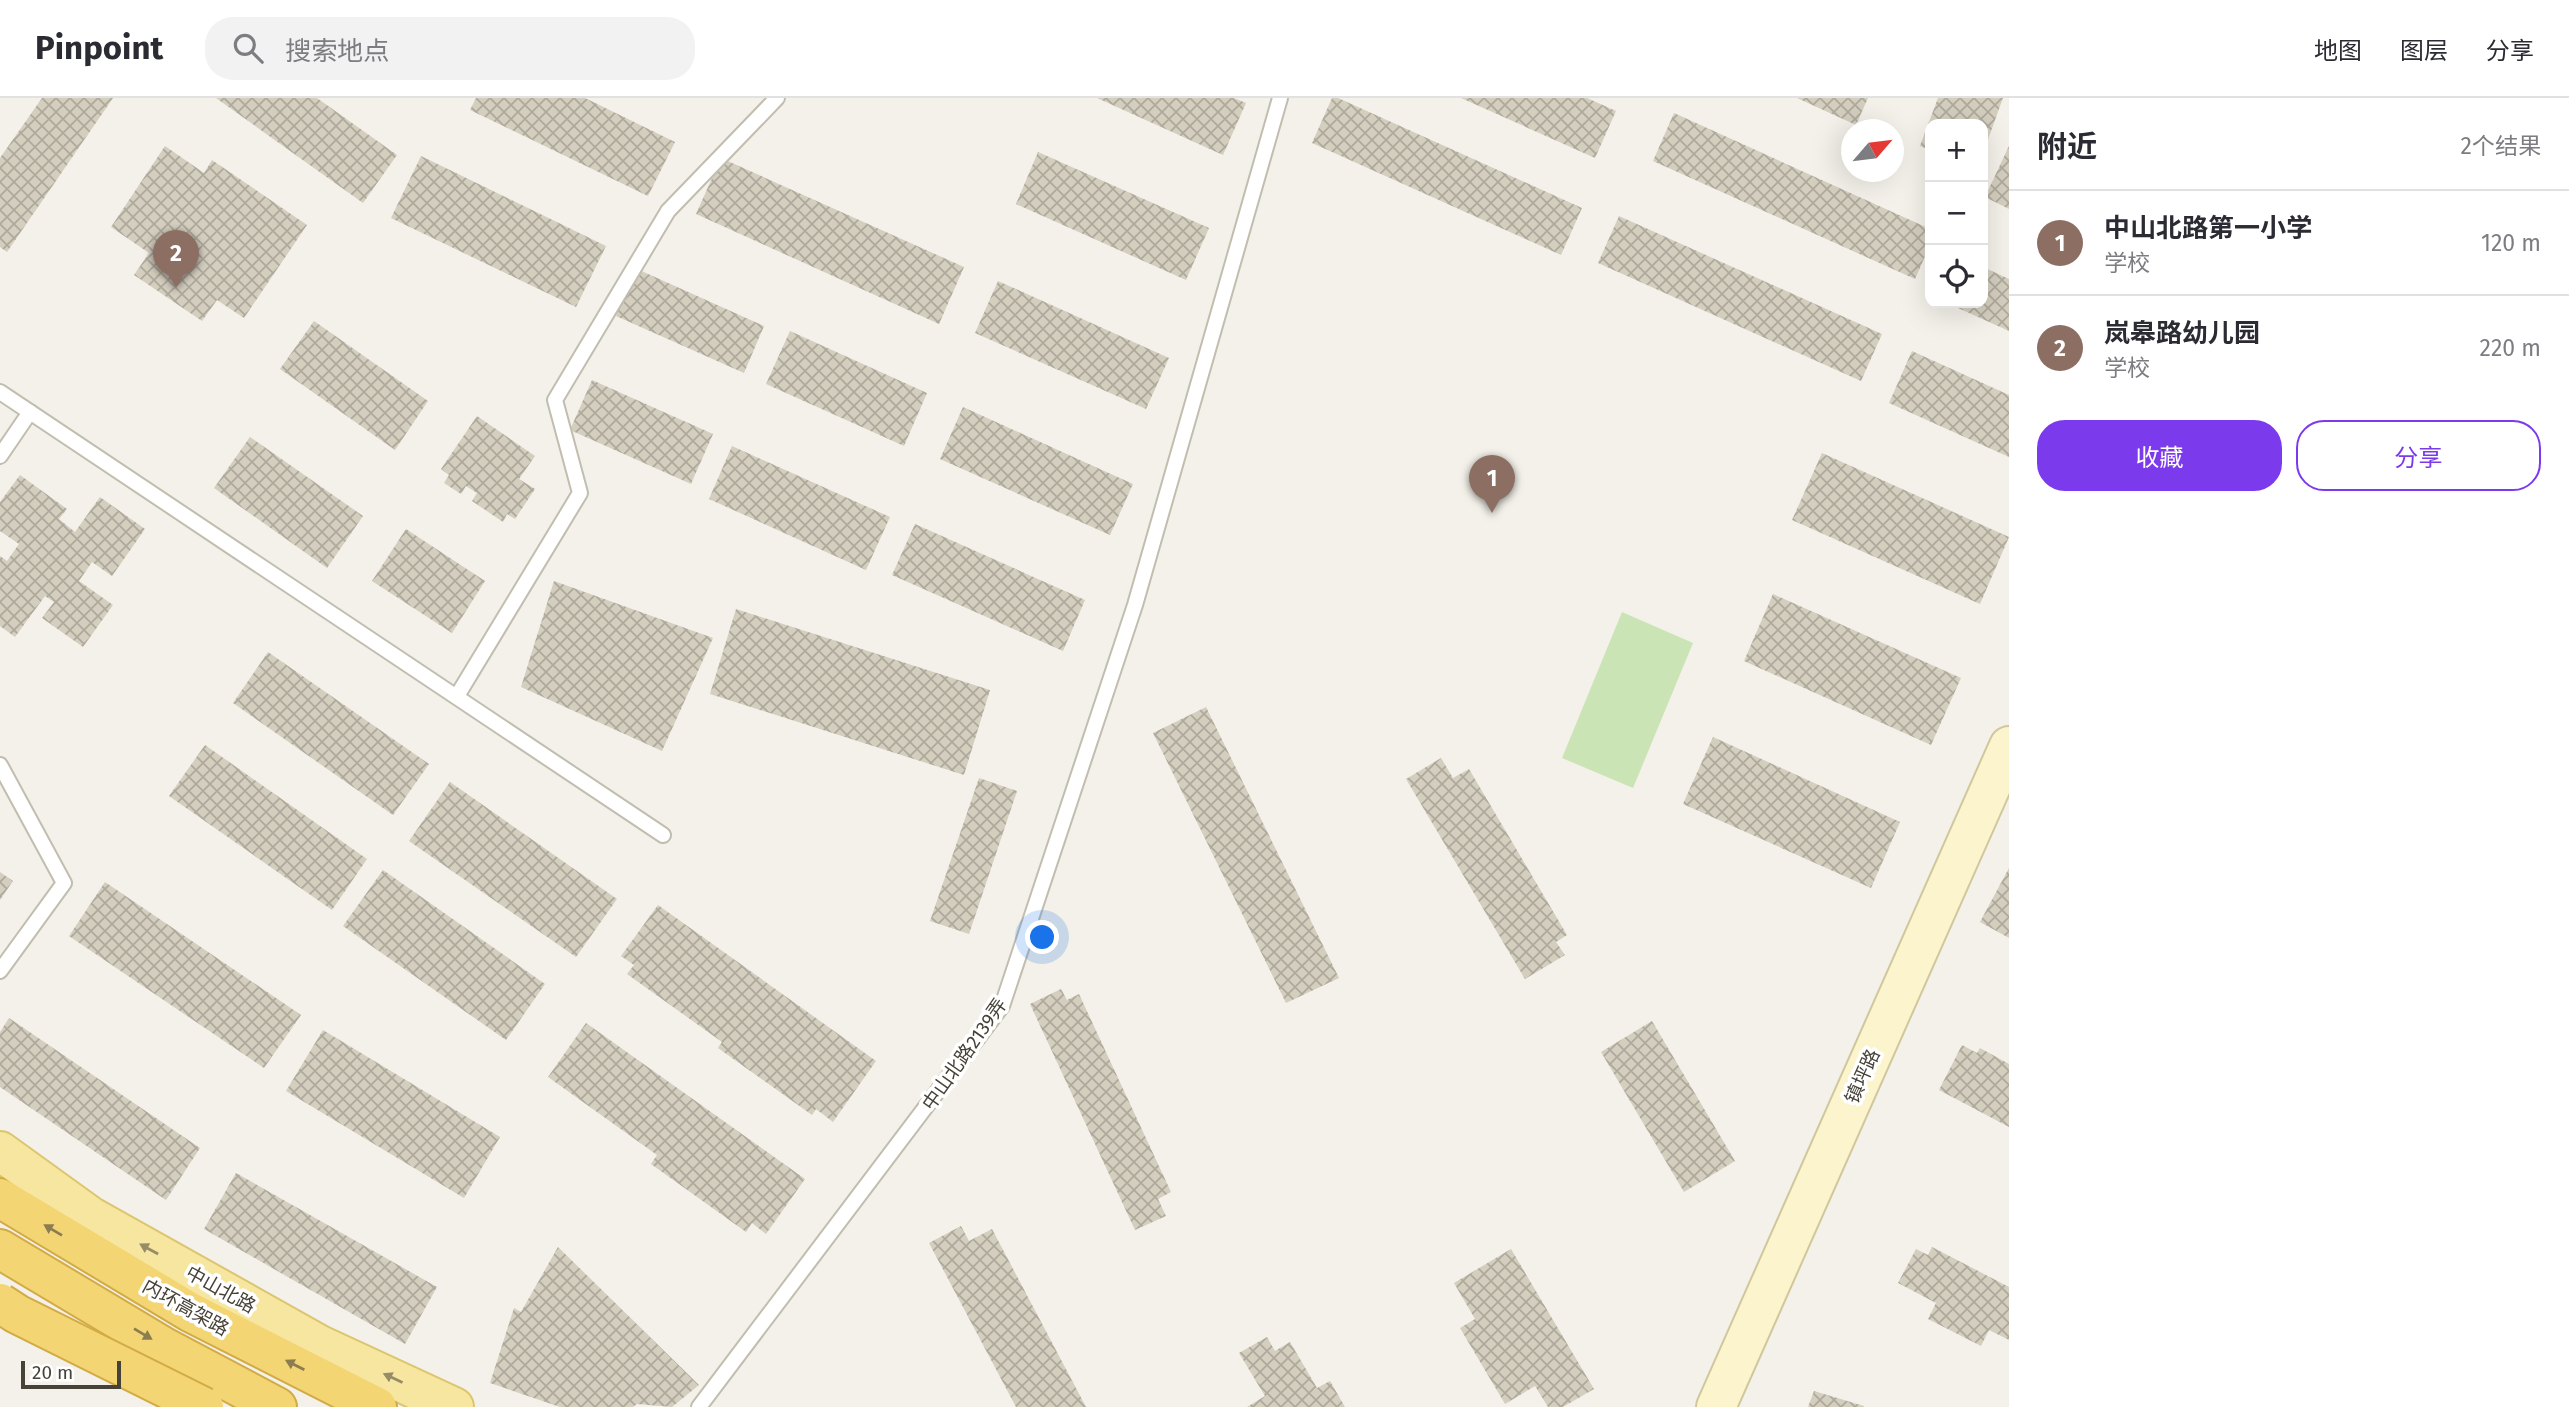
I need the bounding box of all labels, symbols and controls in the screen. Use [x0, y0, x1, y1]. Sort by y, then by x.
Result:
search box [205, 17, 695, 80]
text: Pinpoint [35, 28, 163, 68]
icon: search [229, 29, 267, 67]
text: 搜索地点 [285, 36, 389, 67]
text: 地图 [2314, 37, 2362, 65]
text: 图层 [2400, 37, 2448, 65]
text: 分享 [2486, 37, 2534, 65]
north arrow [1841, 119, 1904, 182]
map controls [1925, 119, 1988, 308]
button: + [1925, 119, 1988, 182]
text: 附近 [2037, 129, 2097, 165]
text: 2个结果 [2461, 132, 2541, 160]
button: − [1925, 182, 1988, 245]
text: 中山北路第一小学 [2104, 213, 2312, 244]
text: 1 [2055, 229, 2065, 257]
text: 120 m [2481, 229, 2541, 257]
pin: 2 [153, 230, 199, 288]
button: locate [1925, 245, 1988, 308]
text: 学校 [2104, 249, 2150, 277]
text: 岚皋路幼儿园 [2104, 318, 2260, 349]
text: 2 [2054, 334, 2066, 362]
text: 220 m [2480, 334, 2541, 362]
text: 学校 [2104, 354, 2150, 382]
button: 收藏 [2037, 420, 2282, 491]
button: 分享 [2296, 420, 2541, 491]
pin: 1 [1469, 455, 1515, 513]
your location [1025, 920, 1059, 954]
street label: 中山北路2139弄 [917, 994, 1012, 1115]
street label: 镇坪路 [1840, 1045, 1885, 1107]
one-way arrow [44, 1224, 63, 1236]
one-way arrow [139, 1243, 158, 1255]
street label: 中山北路 [182, 1261, 260, 1318]
street label: 内环高架路 [139, 1274, 233, 1341]
one-way arrow [133, 1328, 152, 1341]
scale bar [21, 1358, 121, 1390]
one-way arrow [285, 1359, 304, 1371]
text: 20 m [32, 1361, 73, 1384]
one-way arrow [382, 1372, 403, 1383]

